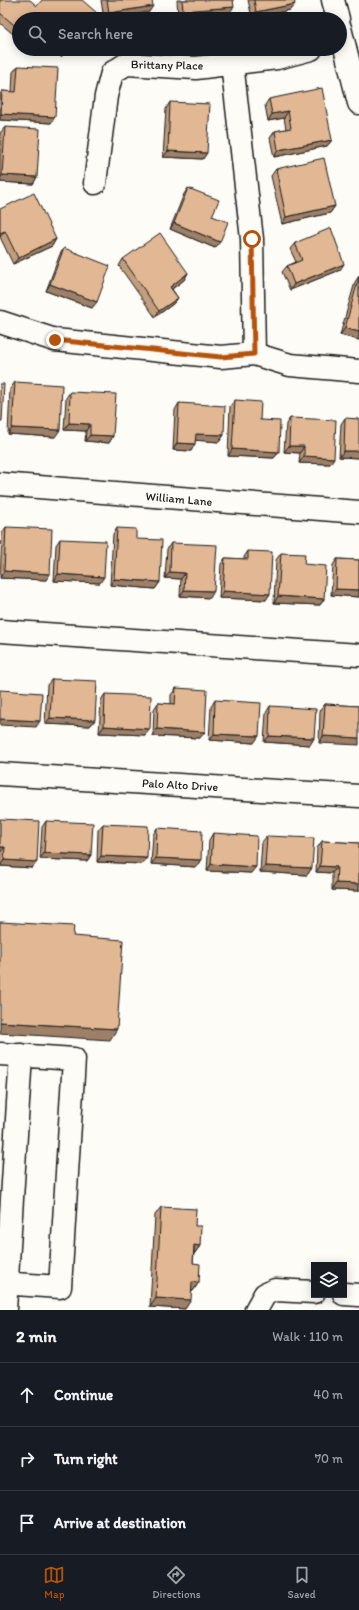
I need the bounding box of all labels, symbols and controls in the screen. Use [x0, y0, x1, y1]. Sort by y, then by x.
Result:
search box [12, 12, 347, 56]
icon: search [26, 23, 48, 45]
text: Search here [58, 25, 133, 43]
street label: Brittany Place [131, 57, 204, 73]
route start [243, 230, 261, 248]
route end [46, 331, 64, 349]
street label: William Lane [145, 489, 213, 509]
street label: Palo Alto Drive [142, 776, 219, 794]
map controls [311, 1262, 347, 1298]
button: layers [311, 1262, 347, 1298]
text: 2 min [16, 1326, 56, 1346]
text: Walk · 110 m [272, 1329, 343, 1344]
icon: ahead [16, 1384, 38, 1406]
text: Continue [54, 1386, 113, 1404]
text: 40 m [313, 1387, 343, 1402]
icon: right [16, 1448, 38, 1470]
text: Turn right [54, 1450, 118, 1468]
text: 70 m [315, 1451, 343, 1466]
icon: arrive [16, 1512, 38, 1534]
text: Arrive at destination [54, 1514, 186, 1532]
tab: Map [43, 1564, 65, 1601]
tab: Directions [152, 1564, 201, 1601]
tab: Saved [287, 1564, 316, 1601]

